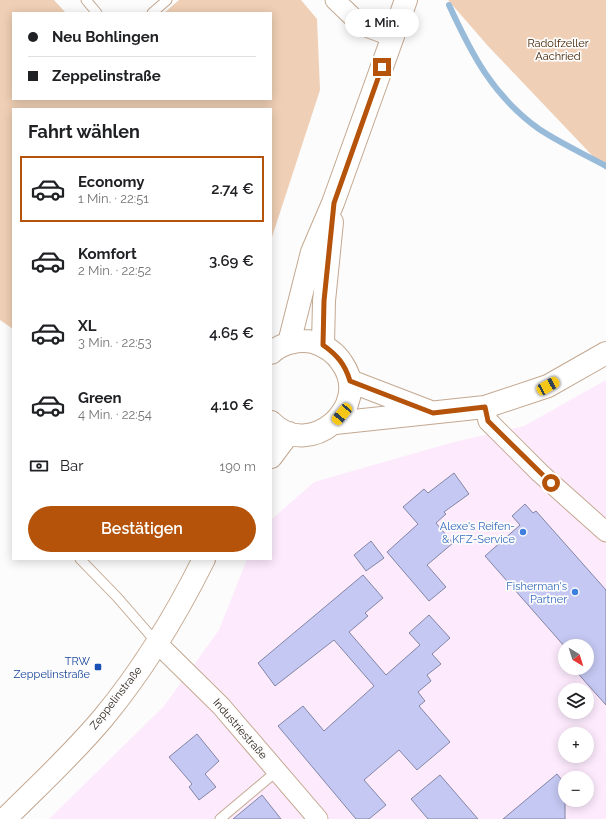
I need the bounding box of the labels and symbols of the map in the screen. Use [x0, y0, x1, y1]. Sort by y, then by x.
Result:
callout: 1 Min. [345, 9, 419, 37]
park label: Radolfzeller Aachried [527, 37, 589, 63]
route end [373, 58, 391, 76]
car [535, 375, 561, 397]
car [330, 401, 354, 427]
route start [542, 474, 560, 492]
place label: Alexe's Reifen- & KFZ-Service [440, 520, 516, 546]
marker: Alexe's Reifen- & KFZ-Service [518, 527, 528, 537]
place label: Fisherman's Partner [506, 580, 567, 606]
marker: Fisherman's Partner [570, 587, 580, 597]
north arrow [558, 639, 594, 675]
place label: TRW Zeppelinstraße [14, 655, 91, 681]
marker: TRW Zeppelinstraße [93, 662, 103, 672]
street label: Zeppelinstraße [87, 663, 145, 732]
street label: Industriestraße [210, 696, 270, 762]

